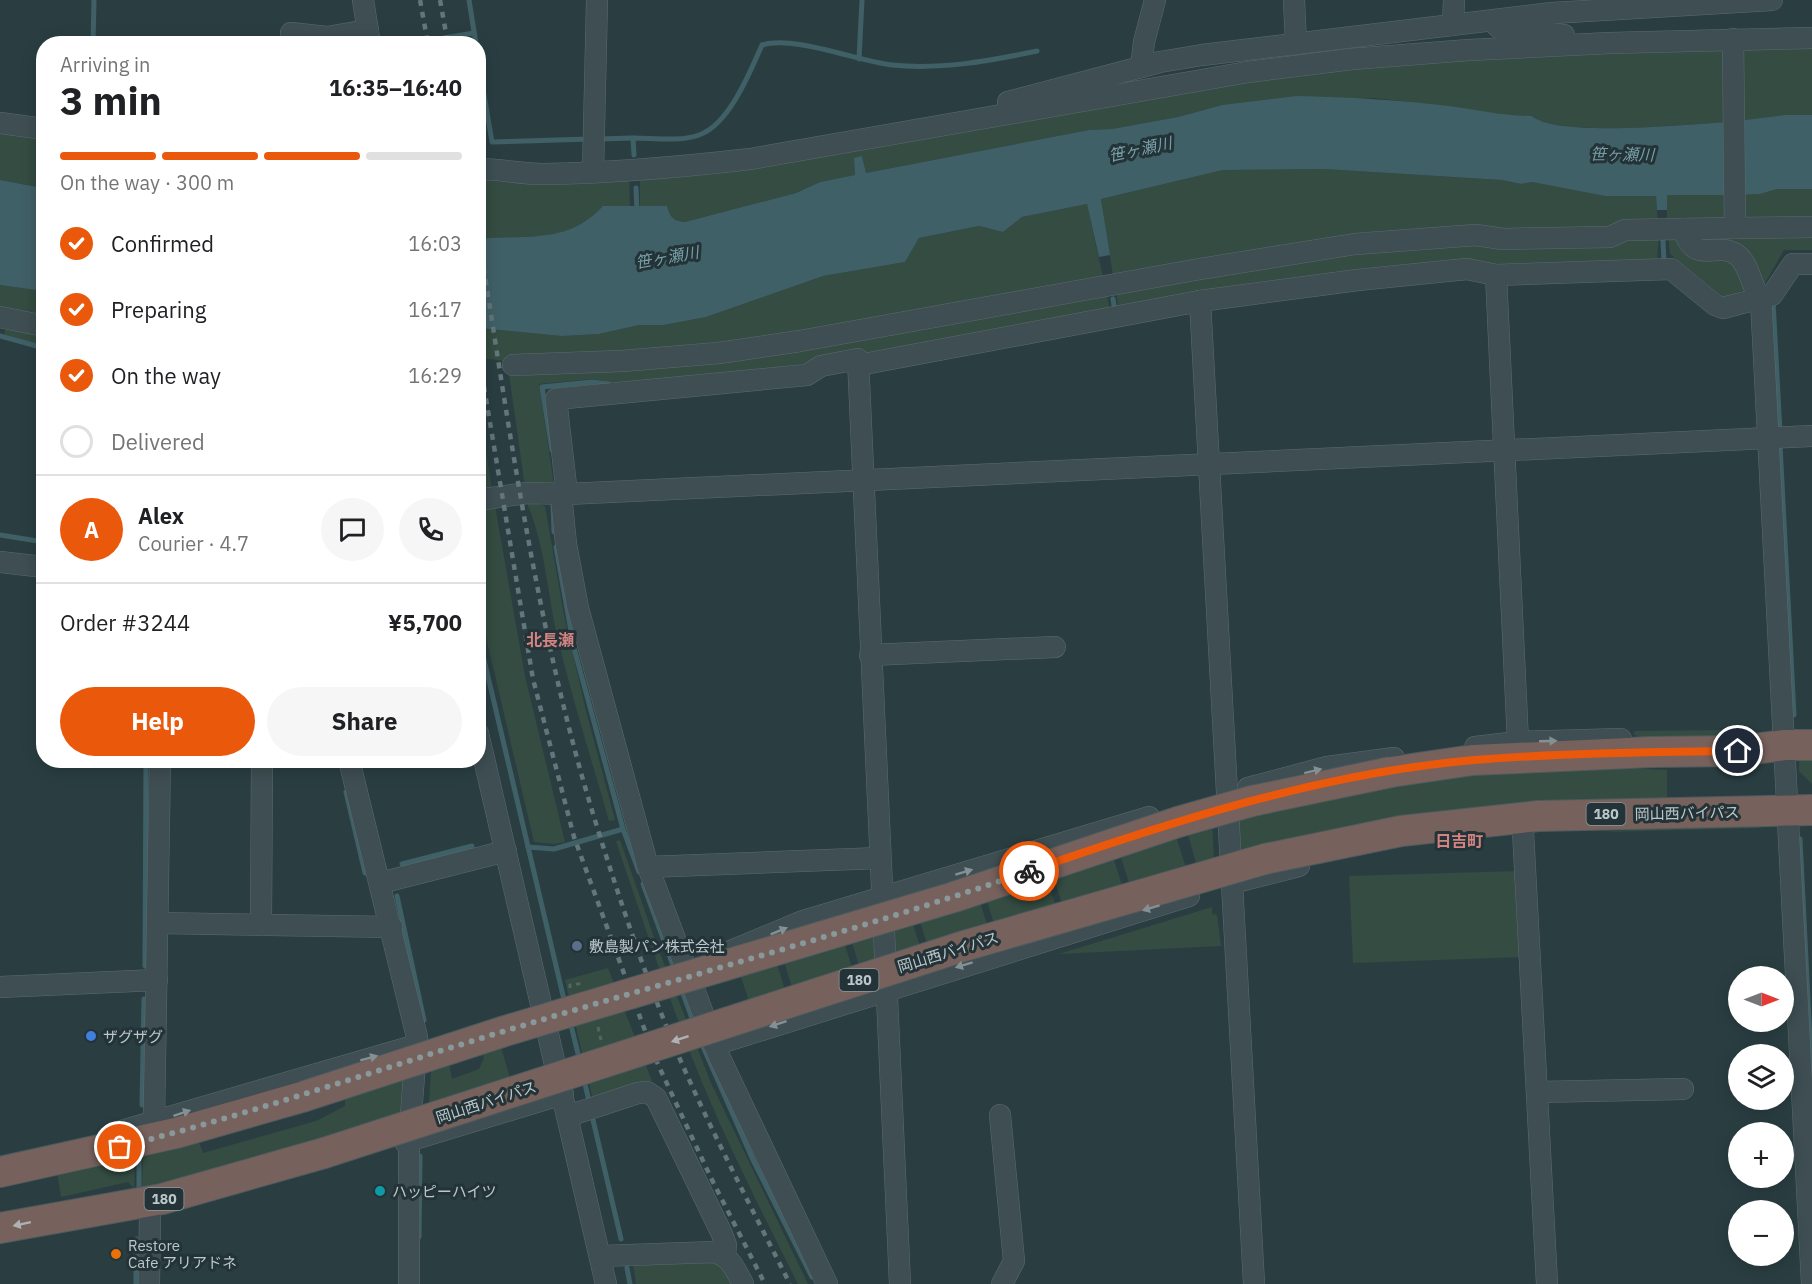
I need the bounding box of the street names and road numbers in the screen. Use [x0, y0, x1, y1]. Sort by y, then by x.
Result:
road number: 180 [1586, 803, 1626, 825]
street label: 岡山西バイパス [1634, 803, 1740, 823]
street label: 岡山西バイパス [895, 928, 1001, 976]
road number: 180 [840, 969, 878, 991]
street label: 岡山西バイパス [433, 1077, 539, 1127]
road number: 180 [144, 1188, 184, 1210]

